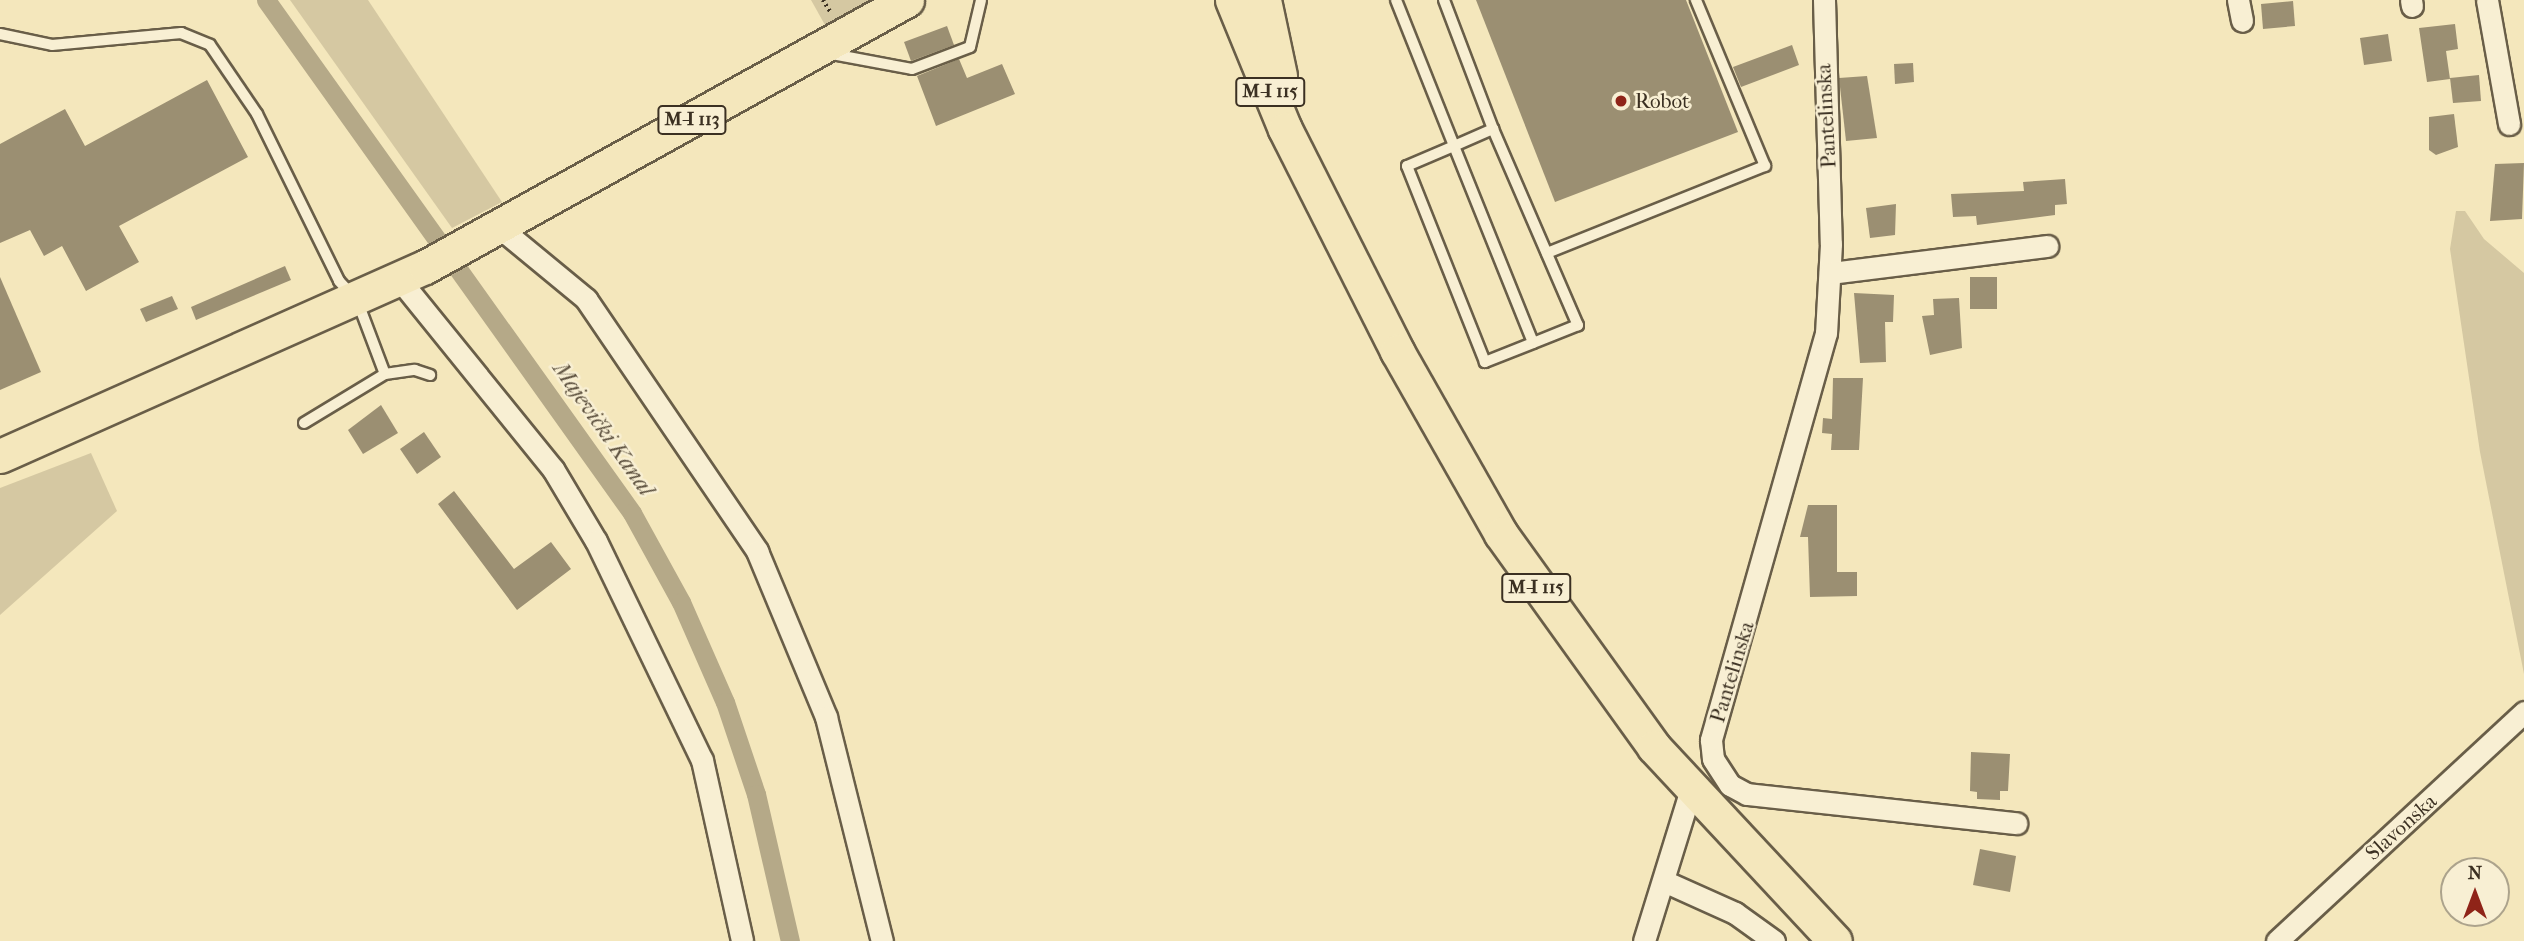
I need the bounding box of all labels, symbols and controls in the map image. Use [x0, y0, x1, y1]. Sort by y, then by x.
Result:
street label: Pantelinska [1811, 63, 1841, 169]
road number: M-I 115 [1235, 76, 1305, 108]
place label: Robot [1635, 88, 1690, 114]
marker: Robot [1613, 93, 1629, 109]
road number: M-I 113 [657, 104, 727, 136]
water label: Majevički Kanal [546, 357, 660, 501]
road number: M-I 115 [1501, 572, 1571, 604]
street label: Pantelinska [1705, 618, 1759, 726]
street label: Slavonska [2360, 789, 2442, 865]
north arrow [2440, 857, 2510, 927]
text: N [2468, 862, 2482, 884]

